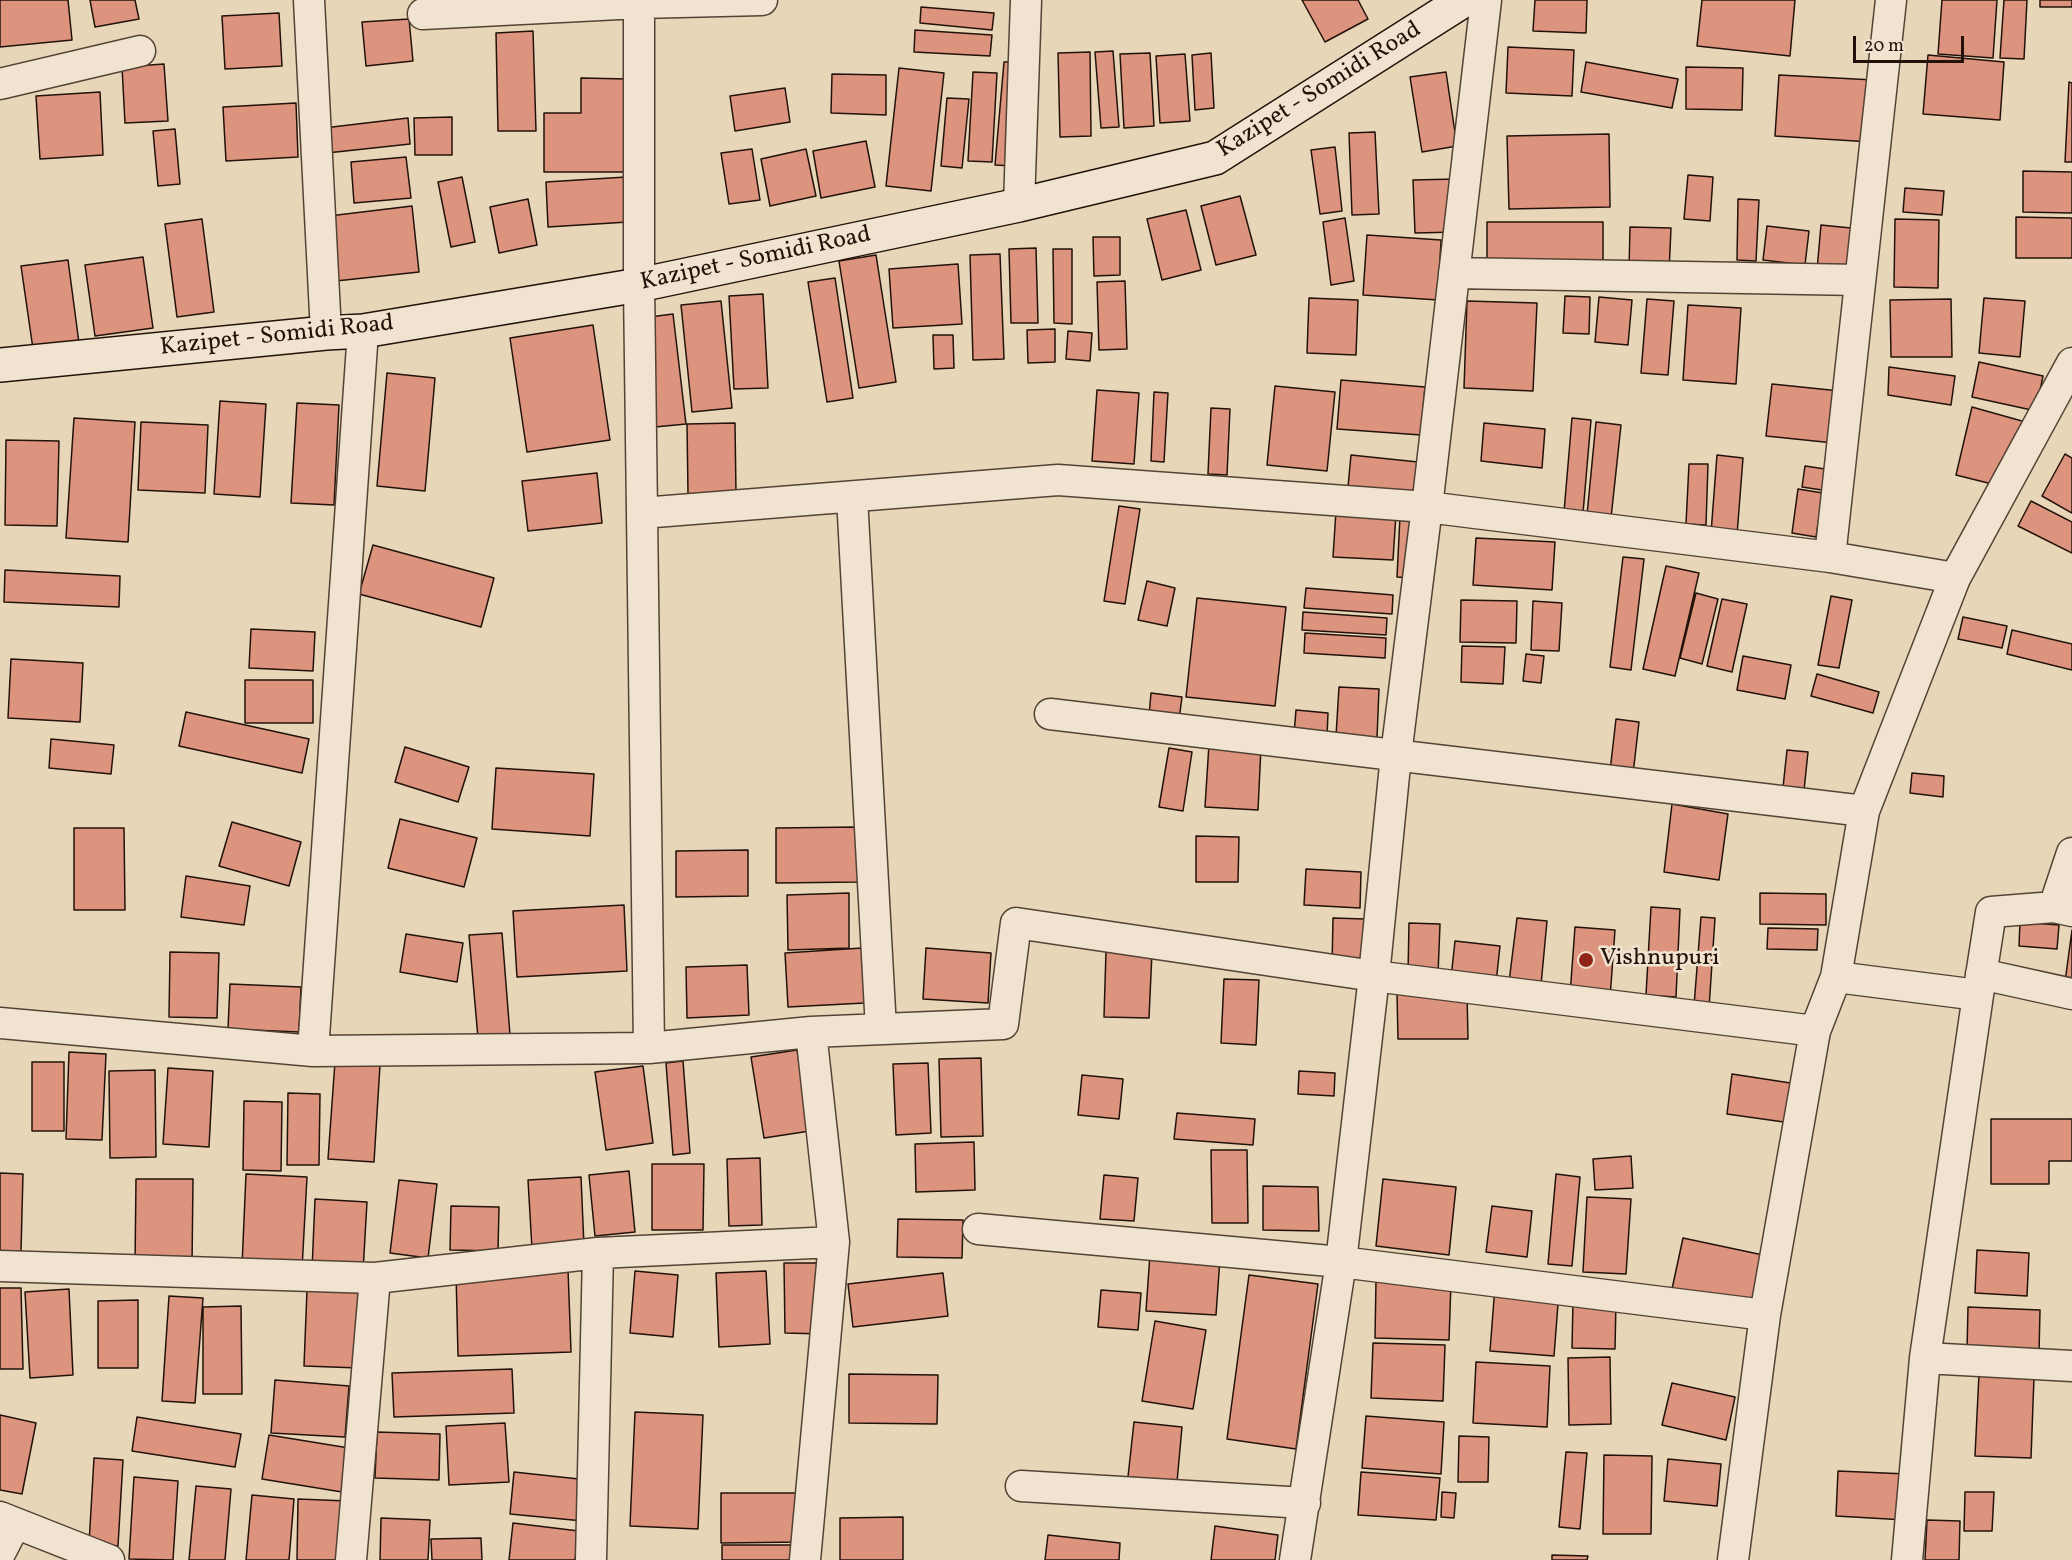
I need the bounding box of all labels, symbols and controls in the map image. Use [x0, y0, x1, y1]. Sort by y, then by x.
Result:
street label: Kazipet - Somidi Road [1213, 17, 1427, 165]
scale bar [1856, 24, 1967, 62]
text: 20 m [1864, 34, 1904, 59]
street label: Kazipet - Somidi Road [638, 221, 874, 299]
street label: Kazipet - Somidi Road [159, 310, 395, 364]
place label: Vishnupuri [1600, 946, 1719, 974]
marker: Vishnupuri [1577, 951, 1595, 969]

